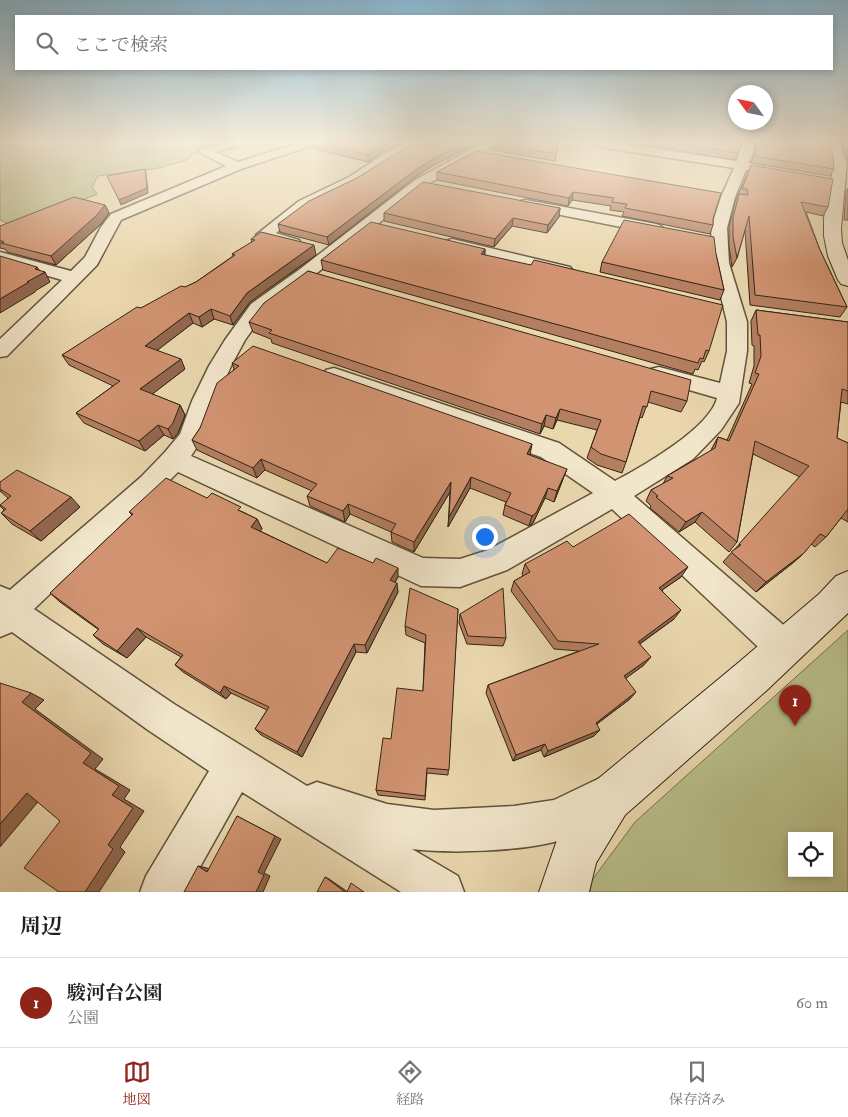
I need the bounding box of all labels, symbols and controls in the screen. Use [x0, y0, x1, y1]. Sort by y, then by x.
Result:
search box [15, 15, 833, 70]
icon: search [33, 29, 61, 57]
text: ここで検索 [73, 33, 168, 57]
north arrow [728, 85, 773, 130]
your location [472, 524, 498, 550]
pin: 1 [779, 685, 811, 726]
map controls [788, 832, 833, 877]
button: locate [788, 832, 833, 877]
text: 周辺 [20, 913, 62, 940]
text: 駿河台公園 [67, 981, 162, 1005]
text: 1 [33, 993, 39, 1013]
text: 60 m [796, 993, 828, 1013]
text: 公園 [67, 1008, 99, 1028]
tab: 地図 [123, 1058, 151, 1108]
tab: 経路 [396, 1058, 424, 1108]
tab: 保存済み [669, 1058, 725, 1108]

